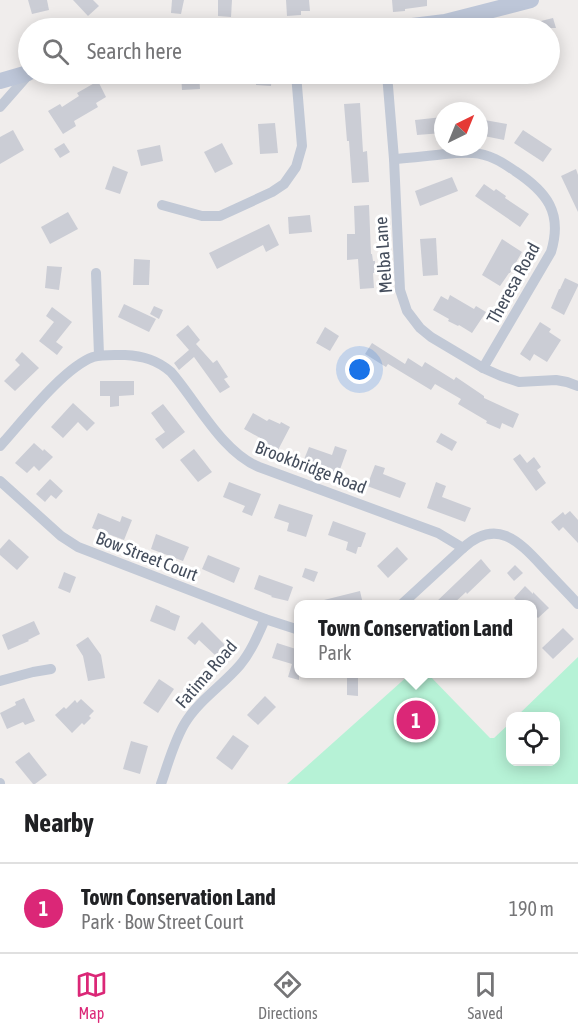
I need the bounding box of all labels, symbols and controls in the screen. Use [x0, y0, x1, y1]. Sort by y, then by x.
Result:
search box [18, 18, 560, 84]
icon: search [39, 35, 72, 68]
text: Search here [87, 38, 182, 64]
north arrow [434, 102, 488, 156]
street label: Melba Lane [370, 216, 396, 294]
street label: Theresa Road [482, 239, 544, 327]
your location [345, 355, 374, 384]
street label: Brookbridge Road [252, 436, 370, 498]
street label: Bow Street Court [93, 527, 201, 585]
popup [294, 600, 537, 678]
text: Town Conservation Land [318, 615, 513, 641]
street label: Fatima Road [171, 636, 241, 712]
text: Park [318, 641, 352, 664]
pin: 1 [396, 698, 436, 742]
map controls [506, 712, 560, 766]
button: locate [506, 712, 560, 766]
text: Nearby [24, 808, 94, 838]
text: Town Conservation Land [81, 884, 276, 910]
text: 1 [39, 897, 48, 920]
text: 190 m [509, 897, 554, 920]
text: Park · Bow Street Court [81, 910, 244, 933]
tab: Map [75, 968, 108, 1022]
tab: Directions [258, 968, 318, 1022]
tab: Saved [468, 968, 503, 1022]

